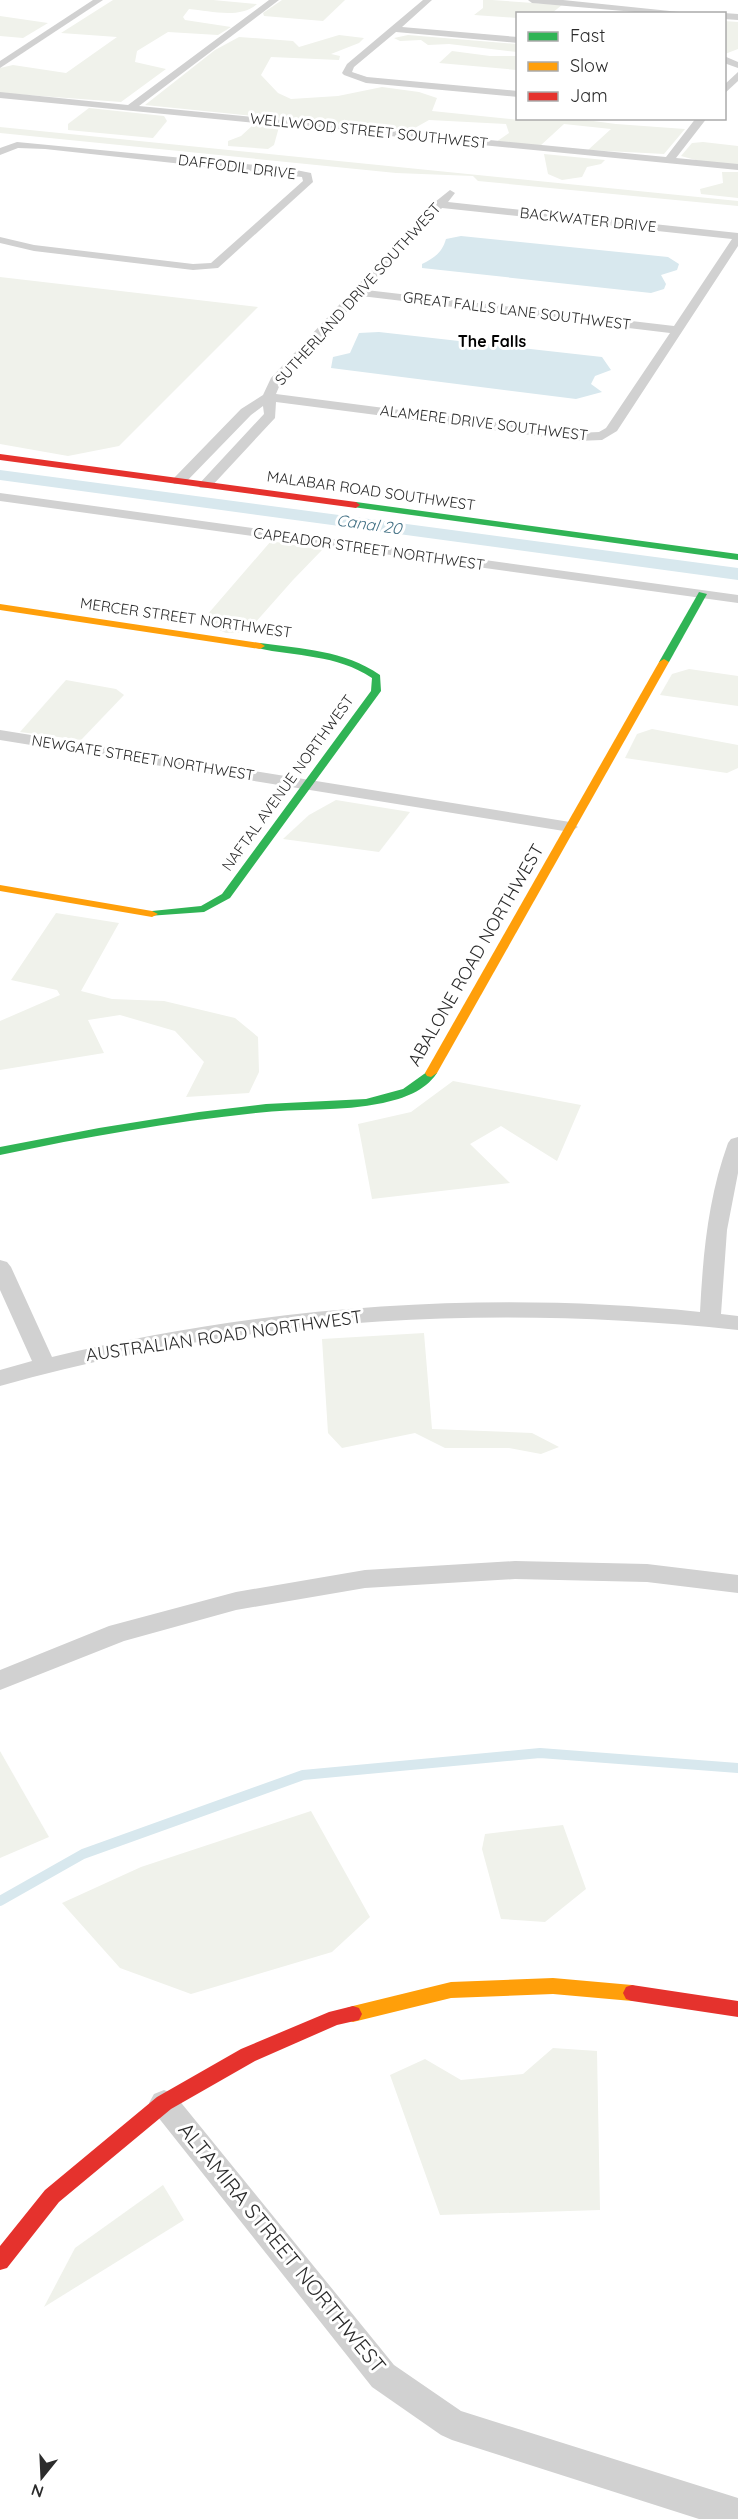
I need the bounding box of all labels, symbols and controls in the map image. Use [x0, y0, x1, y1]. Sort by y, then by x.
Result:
legend [516, 12, 726, 120]
text: Fast [570, 24, 605, 47]
text: Slow [570, 54, 608, 77]
text: Jam [570, 84, 608, 107]
street label: WELLWOOD STREET SOUTHWEST [249, 109, 489, 152]
street label: DAFFODIL DRIVE [177, 150, 297, 183]
street label: SUTHERLAND DRIVE SOUTHWEST [271, 198, 445, 389]
street label: BACKWATER DRIVE [519, 203, 657, 236]
street label: GREAT FALLS LANE SOUTHWEST [402, 287, 632, 334]
district label: The Falls [458, 331, 526, 351]
street label: ALAMERE DRIVE SOUTHWEST [379, 400, 589, 445]
street label: MALABAR ROAD SOUTHWEST [266, 466, 477, 515]
water label: Canal 20 [335, 510, 404, 539]
street label: CAPEADOR STREET NORTHWEST [252, 523, 486, 574]
street label: MERCER STREET NORTHWEST [79, 593, 293, 642]
street label: NAFTAL AVENUE NORTHWEST [217, 691, 358, 874]
street label: NEWGATE STREET NORTHWEST [30, 731, 256, 785]
street label: ABALONE ROAD NORTHWEST [402, 840, 549, 1070]
street label: AUSTRALIAN ROAD NORTHWEST [84, 1305, 364, 1366]
street label: ALTAMIRA STREET NORTHWEST [173, 2117, 392, 2378]
north arrow [12, 2447, 72, 2507]
text: N [29, 2480, 46, 2503]

